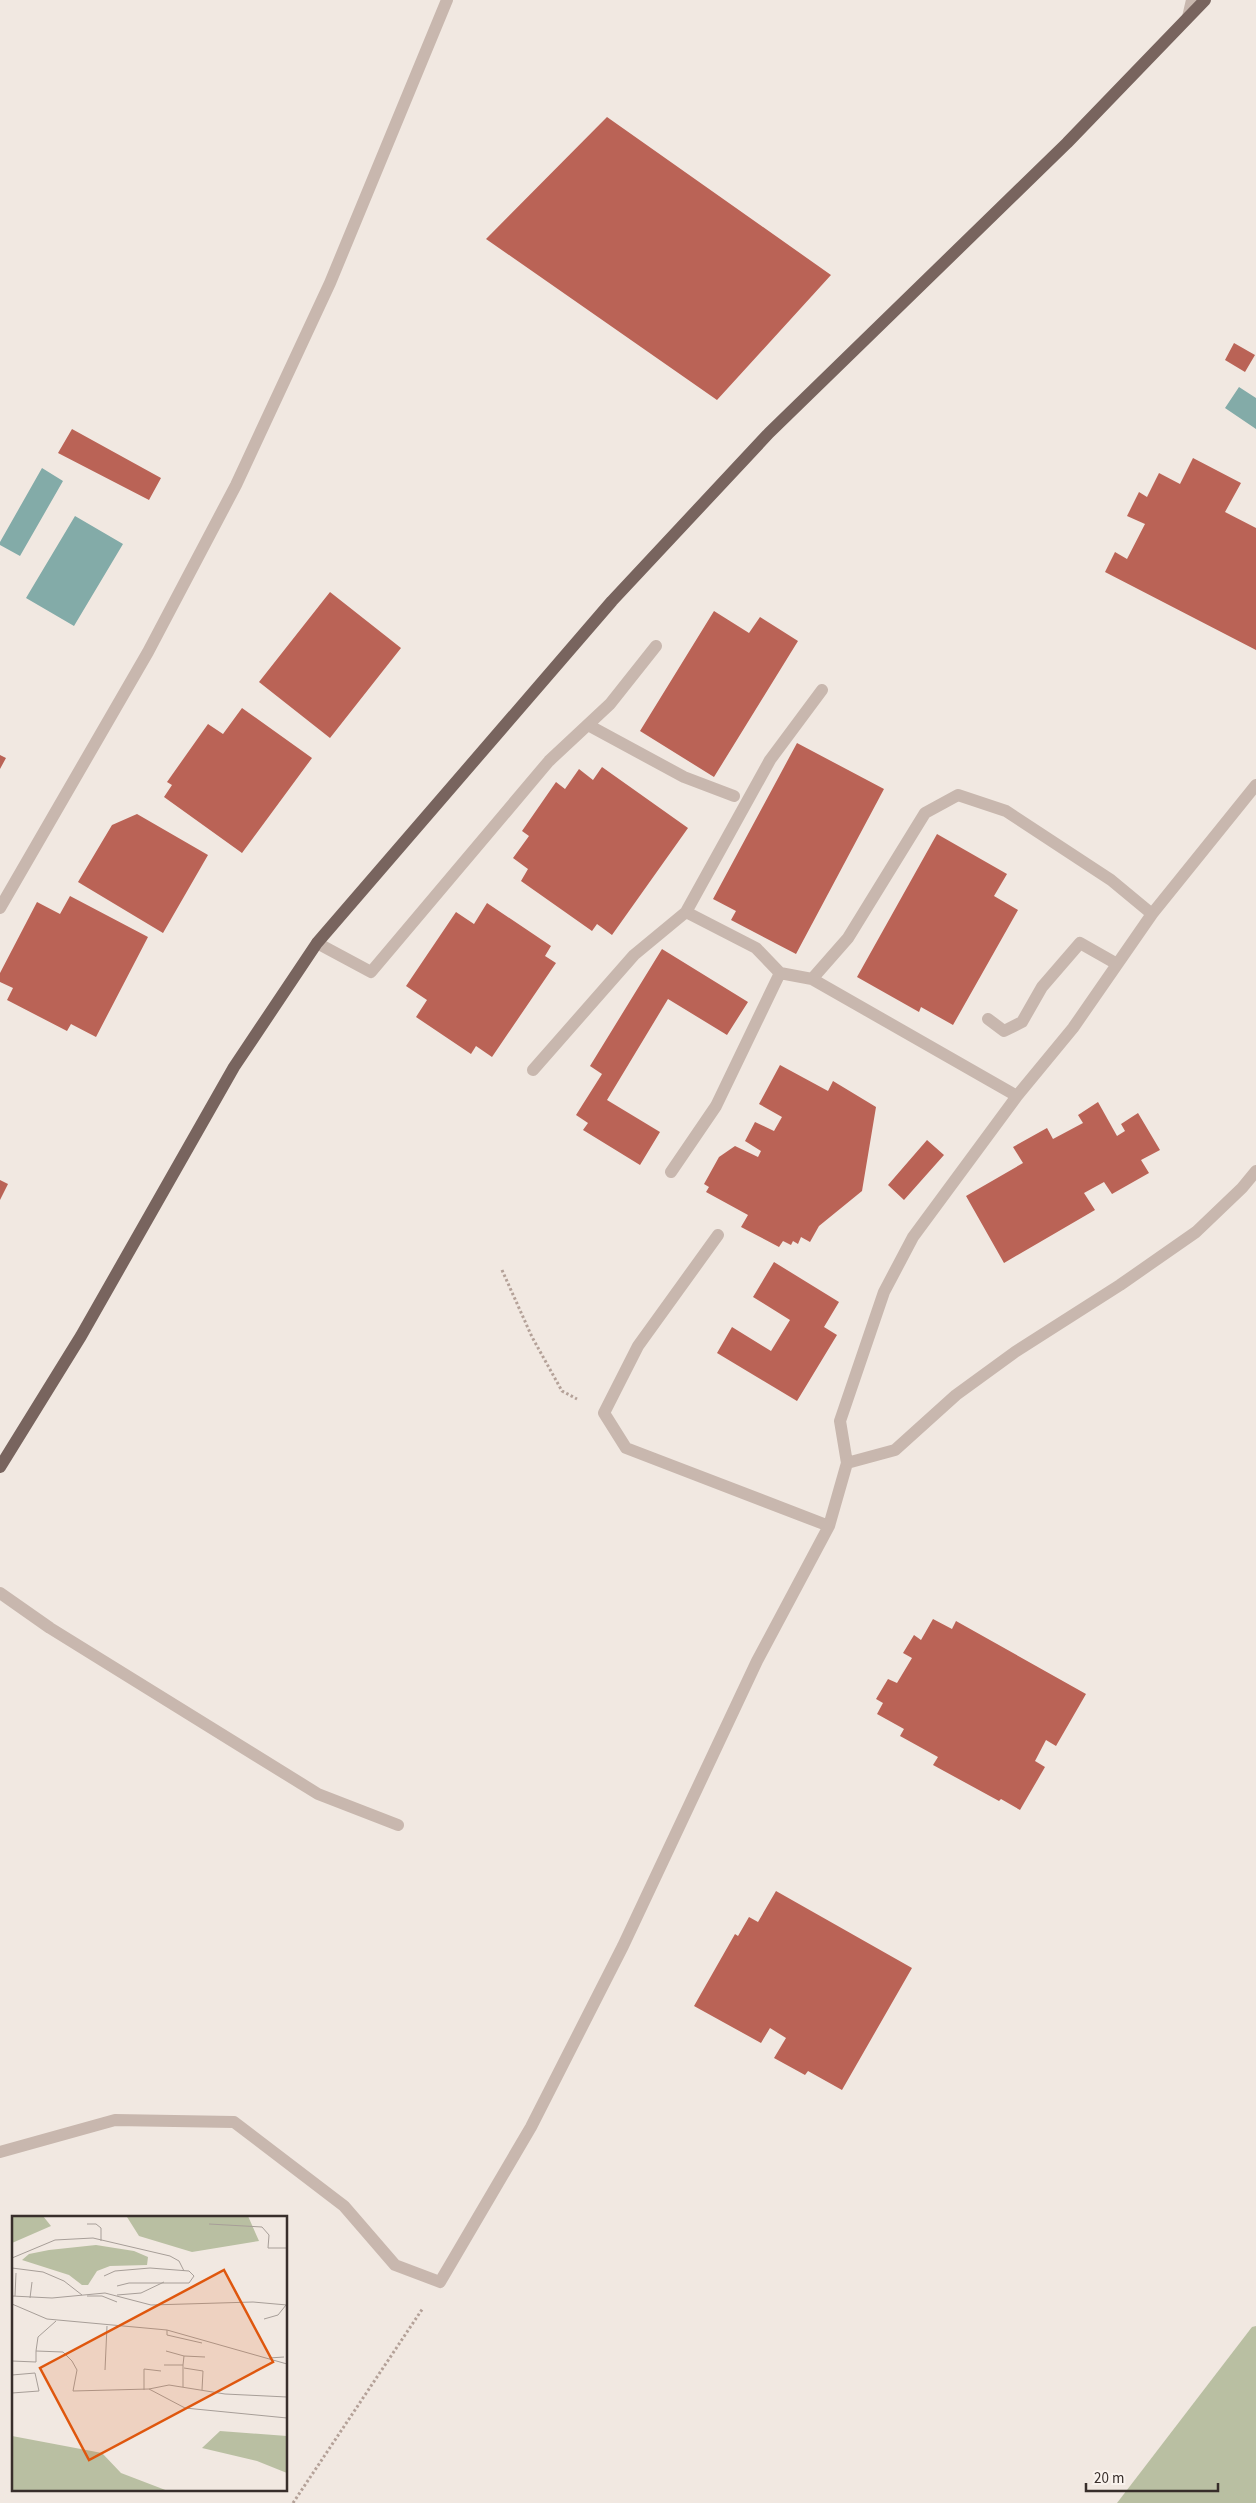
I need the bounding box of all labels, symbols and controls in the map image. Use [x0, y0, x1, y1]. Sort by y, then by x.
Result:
inset map [12, 2216, 288, 2490]
scale bar [1086, 2460, 1218, 2492]
text: 20 m [1094, 2468, 1124, 2489]

